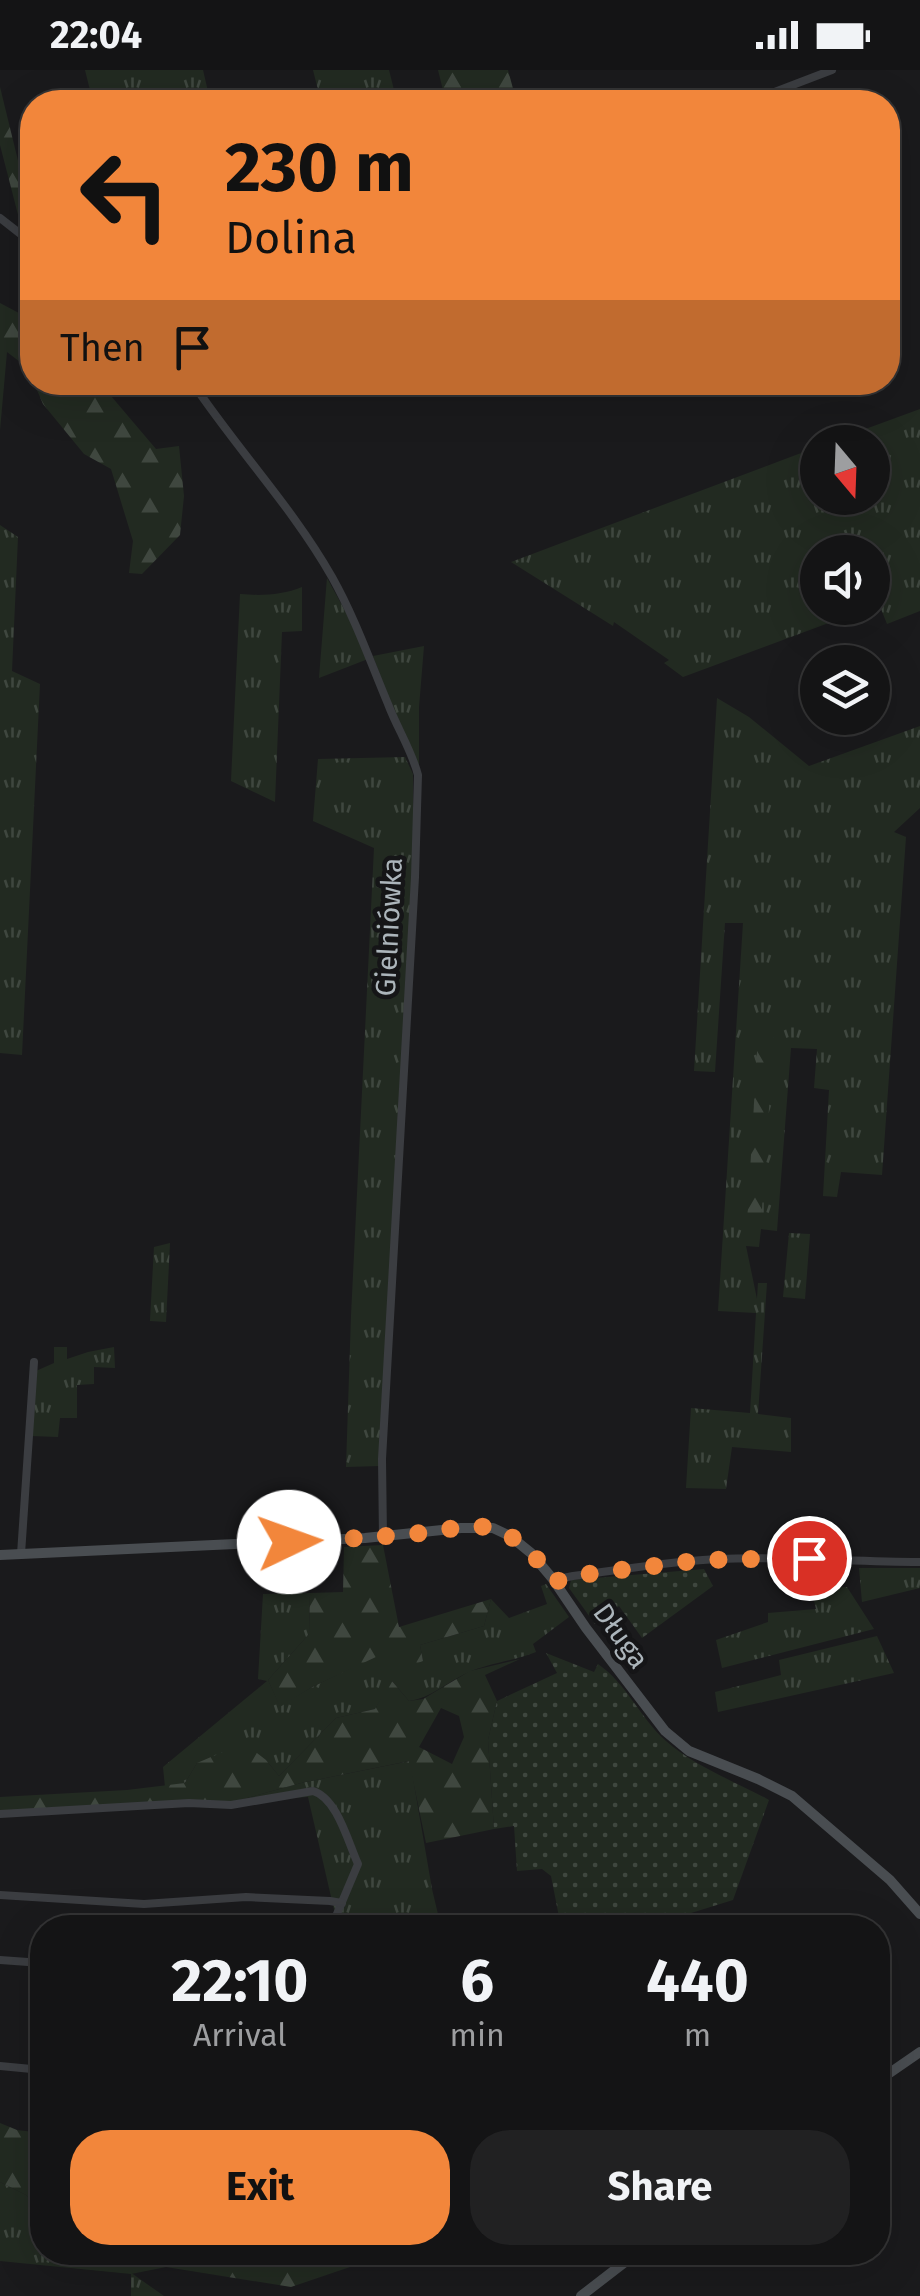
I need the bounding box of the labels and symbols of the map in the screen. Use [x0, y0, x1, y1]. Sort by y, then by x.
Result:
north arrow [800, 425, 890, 515]
street label: Gielniówka [369, 857, 409, 997]
position arrow [237, 1490, 341, 1594]
pin [767, 1516, 852, 1601]
street label: Długa [586, 1597, 656, 1675]

